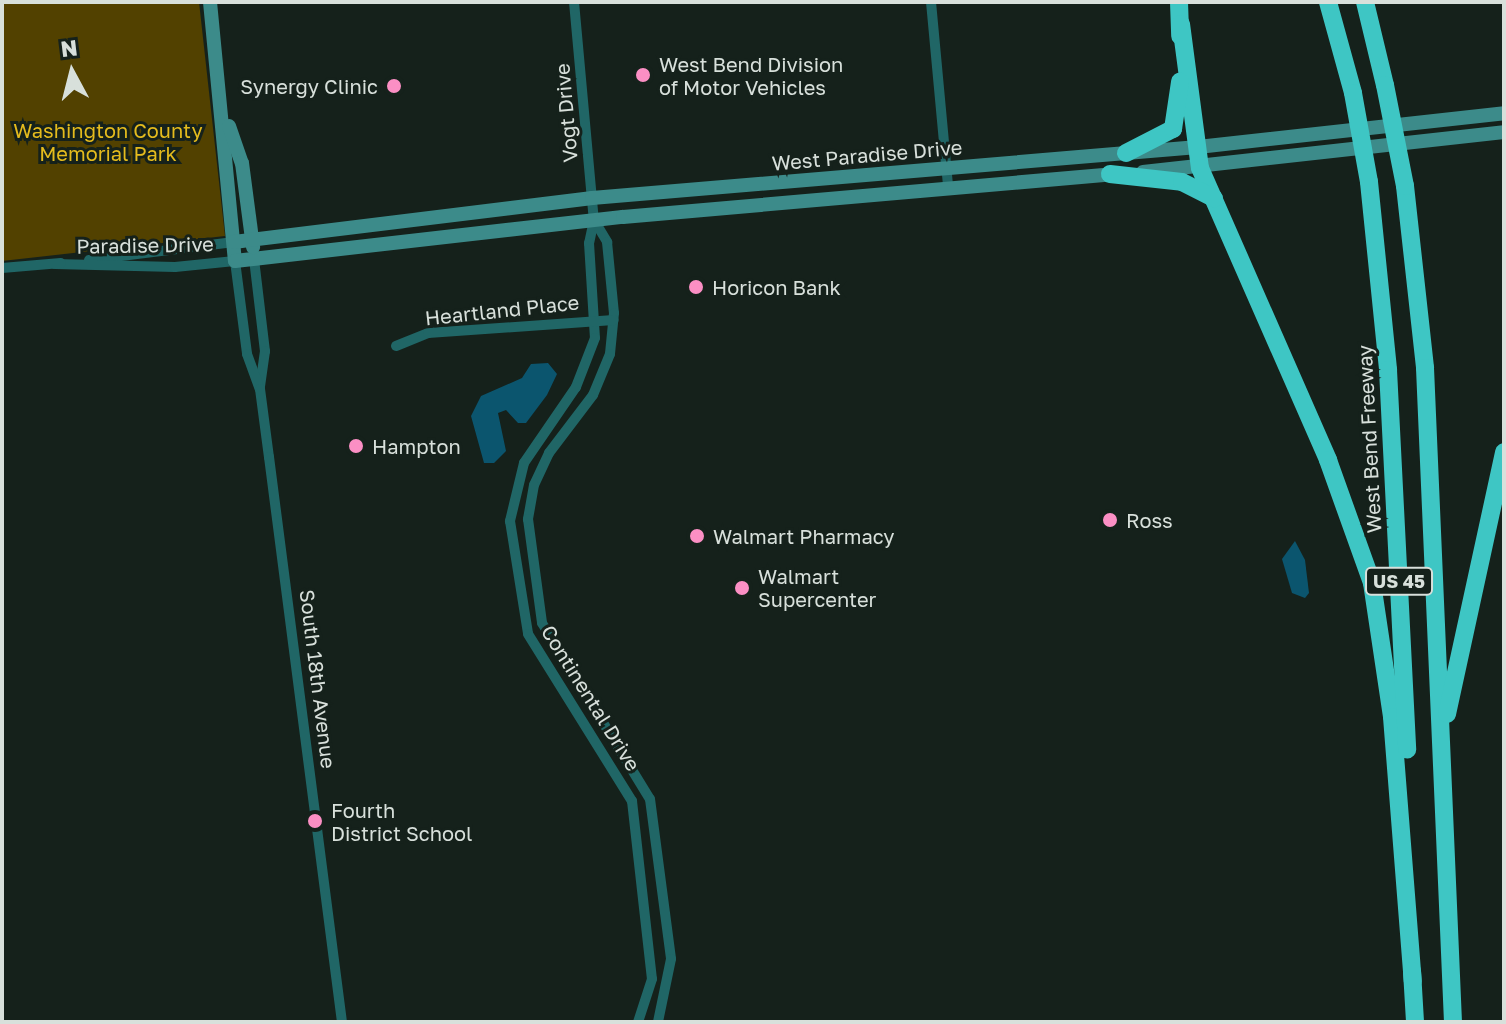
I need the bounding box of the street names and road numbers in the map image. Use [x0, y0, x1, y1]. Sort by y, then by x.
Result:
street label: Vogt Drive [550, 63, 582, 163]
street label: West Paradise Drive [771, 135, 963, 175]
street label: Paradise Drive [76, 232, 214, 258]
street label: Heartland Place [424, 290, 580, 330]
street label: West Bend Freeway [1352, 344, 1386, 534]
road number: US 45 [1365, 567, 1433, 595]
street label: South 18th Avenue [295, 588, 341, 770]
street label: Continental Drive [536, 621, 646, 775]

